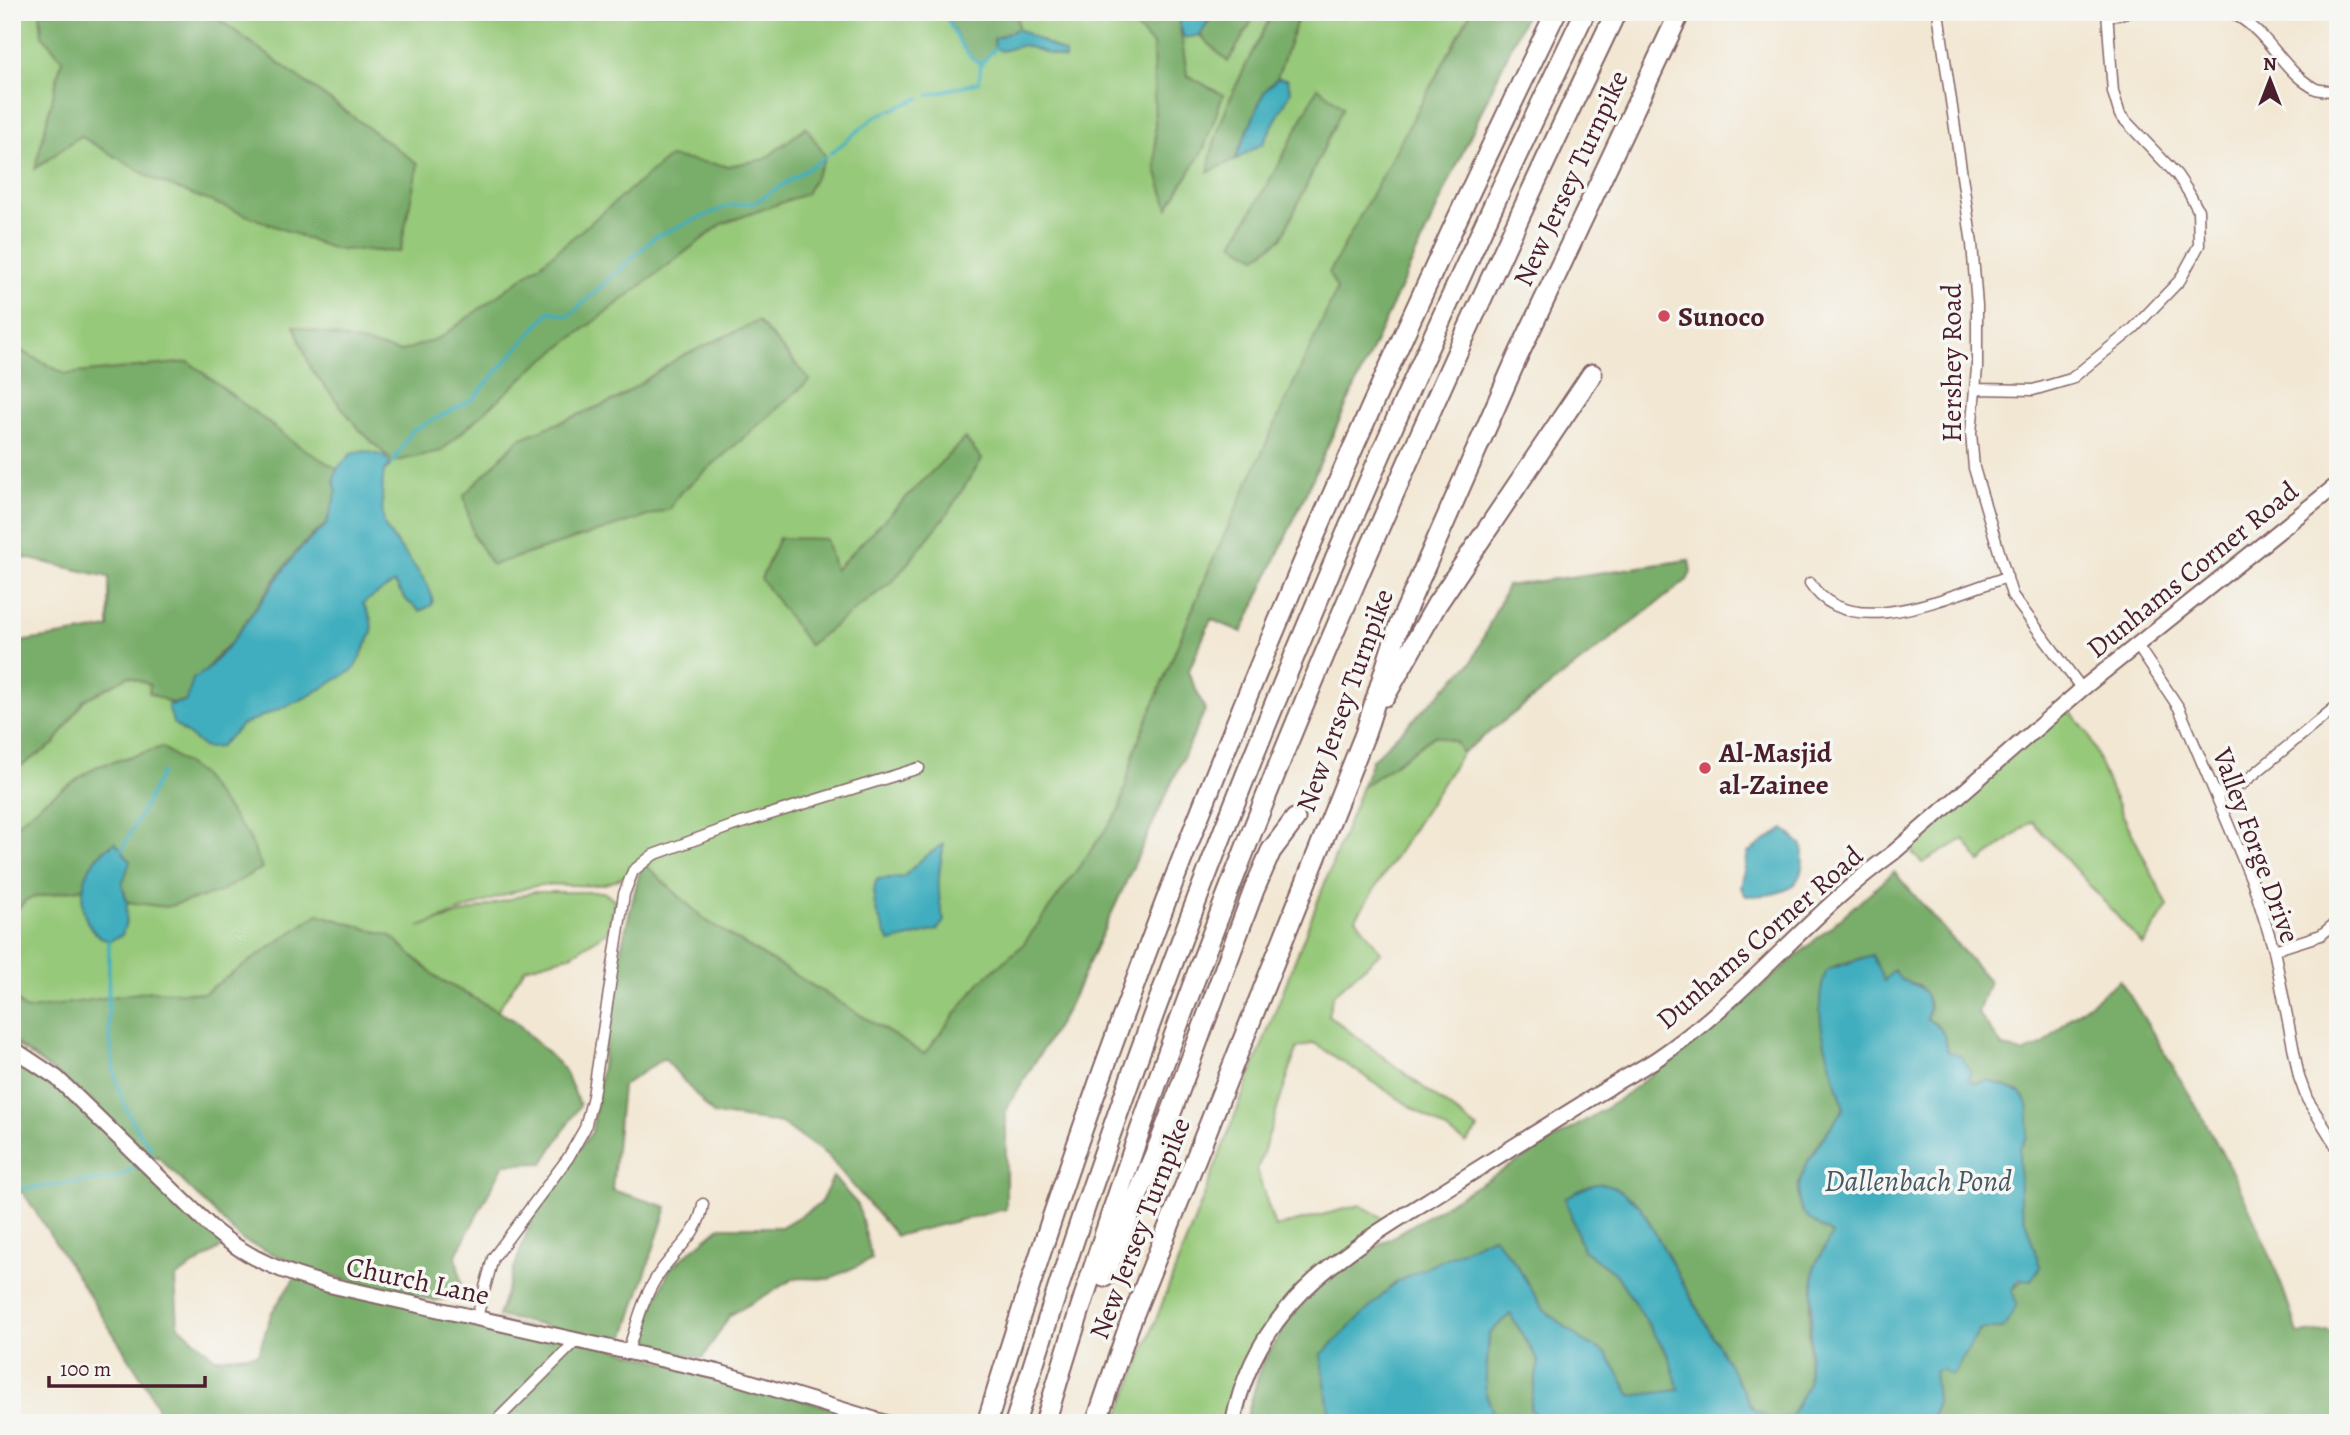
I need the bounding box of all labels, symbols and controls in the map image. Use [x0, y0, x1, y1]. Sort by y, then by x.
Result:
north arrow [2234, 46, 2304, 116]
text: N [2263, 51, 2277, 77]
street label: New Jersey Turnpike [1504, 64, 1638, 293]
street label: Hershey Road [1933, 283, 1971, 442]
place label: Sunoco [1678, 298, 1765, 336]
marker: Sunoco [1656, 308, 1672, 324]
street label: Dunhams Corner Road [2079, 472, 2307, 667]
street label: New Jersey Turnpike [1287, 584, 1403, 817]
place label: Al-Masjid al-Zainee [1718, 734, 1833, 804]
street label: Valley Forge Drive [2203, 742, 2309, 948]
marker: Al-Masjid al-Zainee [1697, 760, 1713, 776]
street label: Dunhams Corner Road [1648, 837, 1872, 1038]
street label: New Jersey Turnpike [1080, 1112, 1200, 1345]
water label: Dallenbach Pond [1824, 1161, 2012, 1201]
street label: Church Lane [343, 1247, 493, 1315]
scale bar [49, 1344, 205, 1388]
text: 100 m [60, 1355, 111, 1383]

